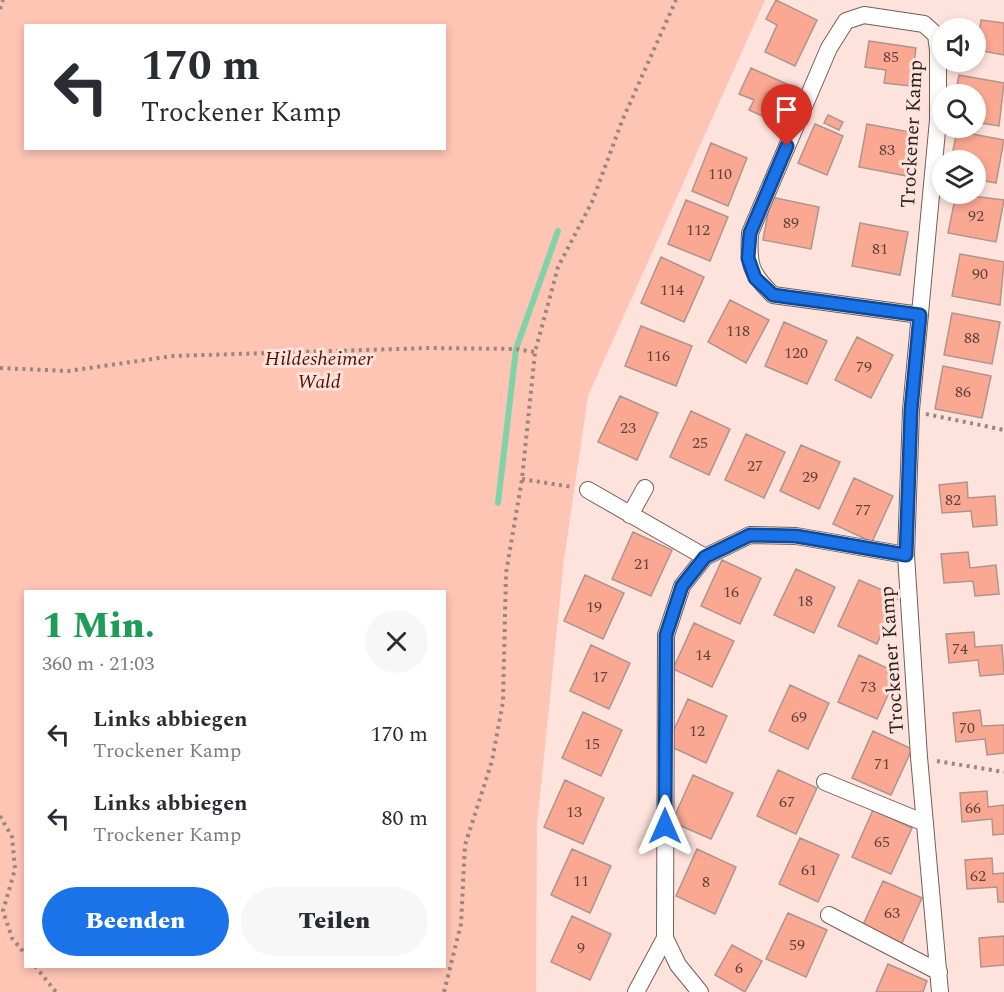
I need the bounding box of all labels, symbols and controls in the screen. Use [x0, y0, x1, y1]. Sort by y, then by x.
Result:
map controls [932, 18, 986, 204]
button: sound [932, 18, 986, 72]
text: 170 m [141, 35, 260, 98]
house number: 85 [883, 45, 899, 69]
icon: left [42, 48, 120, 126]
street label: Trockener Kamp [893, 59, 931, 209]
pin [761, 84, 812, 146]
button: search [932, 84, 986, 138]
text: Trockener Kamp [141, 92, 341, 134]
icon: arrive [770, 93, 803, 126]
house number: 83 [879, 138, 895, 162]
button: layers [932, 150, 986, 204]
house number: 110 [708, 162, 732, 186]
house number: 92 [968, 204, 984, 228]
house number: 89 [783, 211, 799, 235]
house number: 112 [686, 218, 710, 242]
house number: 81 [872, 237, 888, 261]
house number: 90 [972, 262, 988, 286]
house number: 114 [660, 278, 684, 302]
house number: 118 [726, 319, 750, 343]
house number: 88 [964, 326, 980, 350]
house number: 120 [784, 341, 808, 365]
park label: Hildesheimer Wald [265, 344, 374, 397]
house number: 116 [646, 344, 670, 368]
house number: 79 [856, 355, 872, 379]
house number: 86 [955, 380, 971, 404]
house number: 23 [620, 416, 636, 440]
house number: 25 [692, 431, 708, 455]
house number: 27 [747, 454, 763, 478]
house number: 29 [802, 465, 818, 489]
house number: 82 [945, 488, 961, 512]
house number: 77 [855, 498, 871, 522]
house number: 21 [634, 552, 650, 576]
house number: 16 [723, 580, 739, 604]
street label: Trockener Kamp [872, 585, 912, 735]
house number: 18 [797, 589, 813, 613]
house number: 19 [586, 595, 602, 619]
text: 1 Min. [42, 599, 155, 654]
button: close [365, 610, 428, 673]
house number: 74 [952, 637, 968, 661]
house number: 14 [695, 643, 711, 667]
text: 360 m · 21:03 [42, 649, 154, 679]
house number: 17 [592, 665, 608, 689]
house number: 73 [860, 675, 876, 699]
text: Links abbiegen [93, 703, 248, 736]
house number: 69 [791, 705, 807, 729]
house number: 70 [959, 716, 975, 740]
icon: left [42, 718, 75, 751]
text: 170 m [371, 718, 428, 751]
house number: 12 [689, 719, 705, 743]
house number: 15 [584, 732, 600, 756]
text: Trockener Kamp [93, 736, 241, 766]
house number: 71 [874, 752, 890, 776]
text: Links abbiegen [93, 787, 248, 820]
house number: 67 [779, 790, 795, 814]
position arrow [633, 794, 697, 858]
house number: 66 [965, 796, 981, 820]
house number: 13 [566, 800, 582, 824]
icon: left [42, 802, 75, 835]
text: 80 m [382, 802, 428, 835]
text: Trockener Kamp [93, 820, 241, 850]
house number: 65 [874, 830, 890, 854]
house number: 61 [801, 858, 817, 882]
house number: 62 [970, 864, 986, 888]
house number: 11 [573, 869, 589, 893]
house number: 8 [702, 870, 710, 894]
button: Beenden [42, 887, 229, 956]
button: Teilen [241, 887, 428, 956]
house number: 63 [884, 901, 900, 925]
house number: 59 [789, 933, 805, 957]
house number: 9 [577, 936, 585, 960]
house number: 6 [735, 956, 743, 980]

